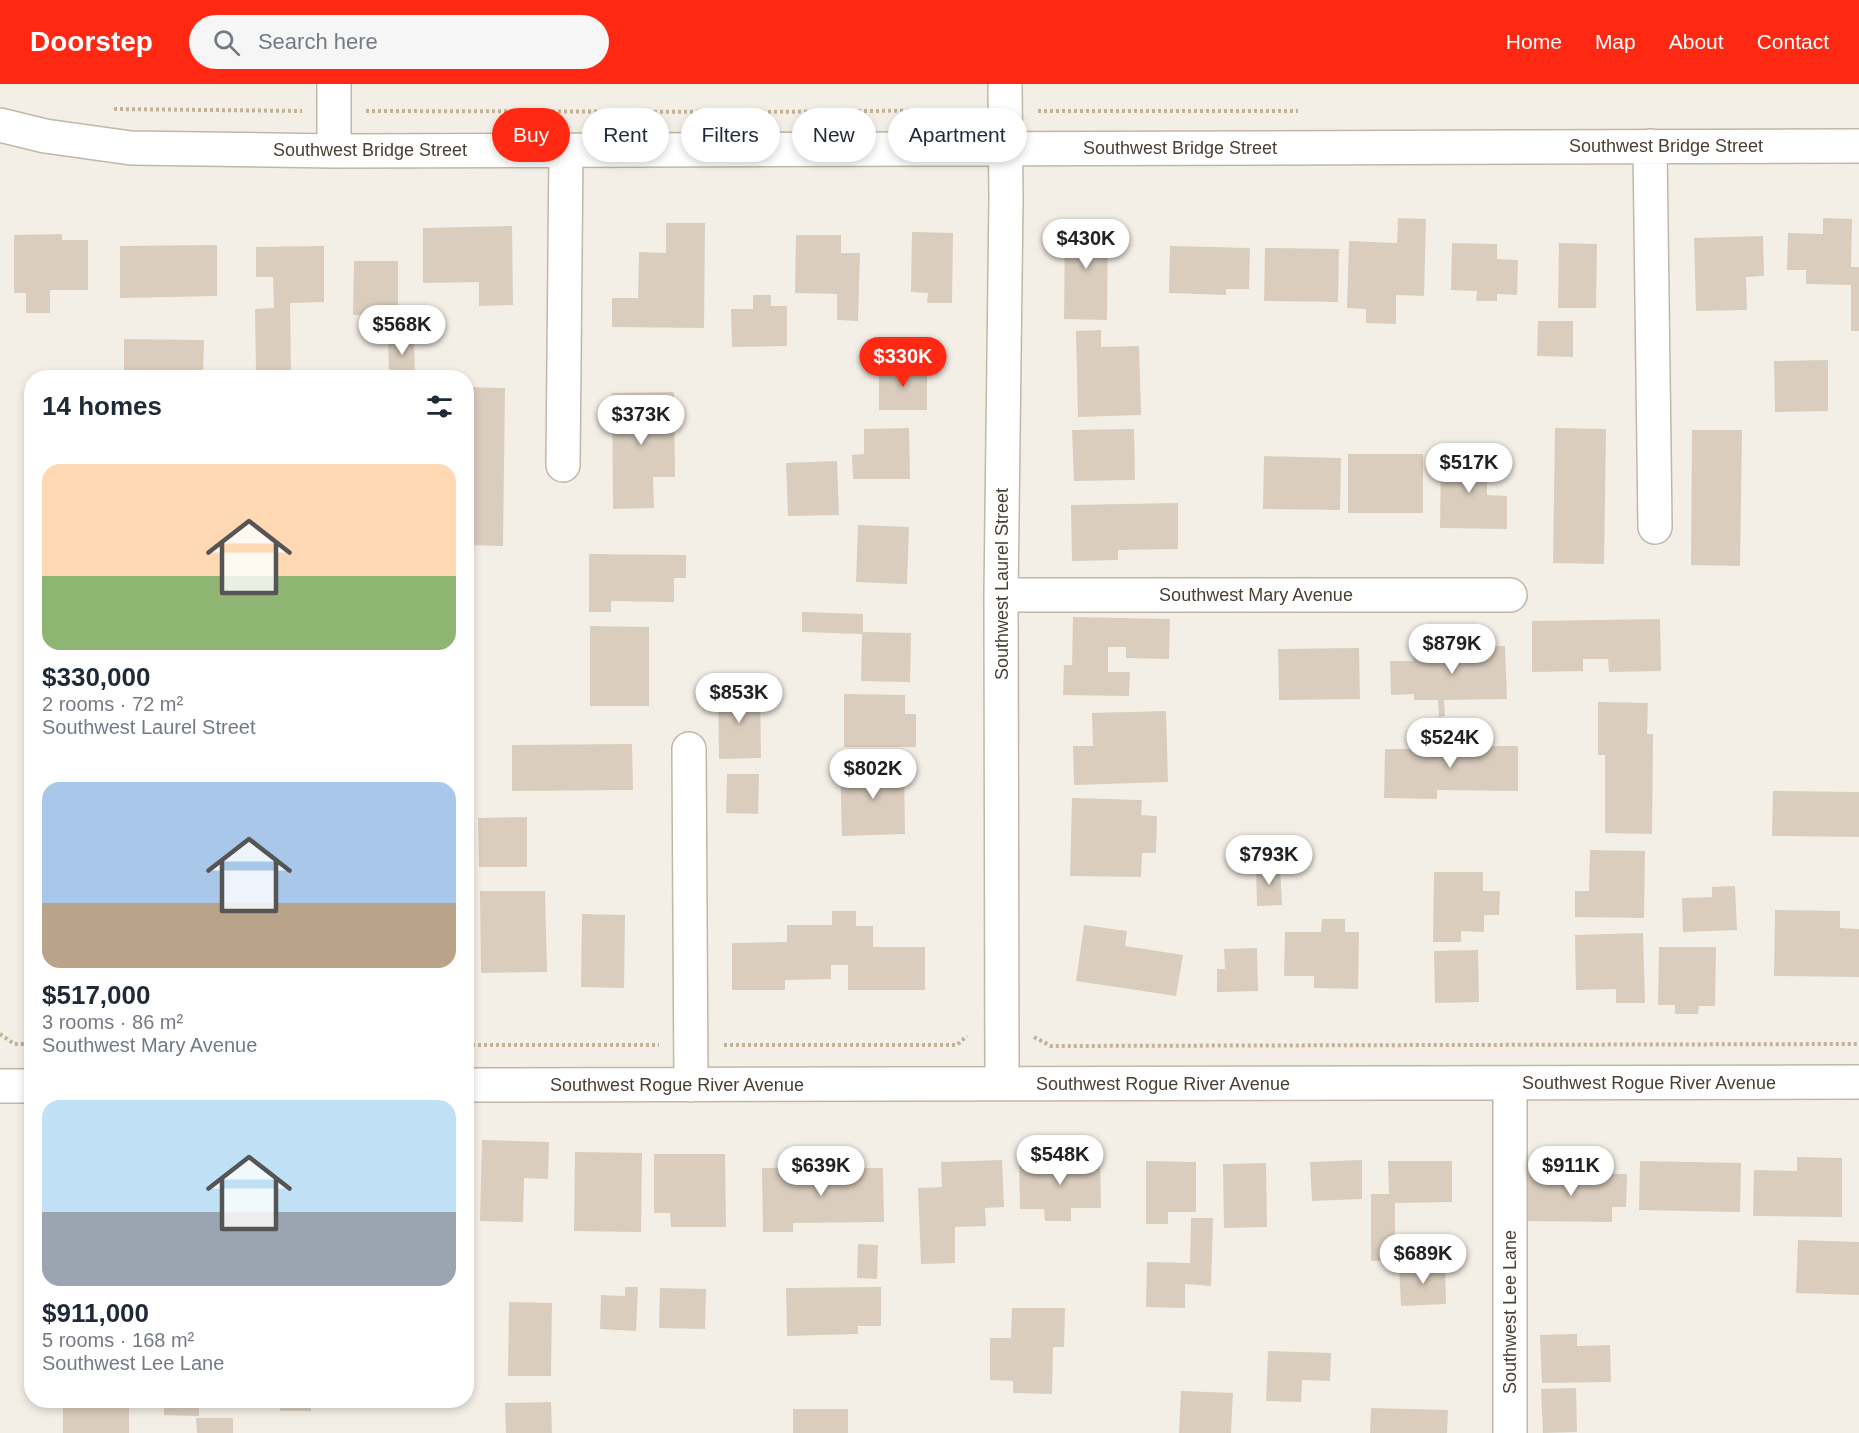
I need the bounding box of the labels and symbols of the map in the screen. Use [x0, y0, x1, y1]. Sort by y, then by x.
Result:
street label: Southwest Bridge Street [1569, 136, 1763, 156]
street label: Southwest Bridge Street [1083, 138, 1277, 158]
street label: Southwest Bridge Street [273, 140, 467, 160]
pin: $430K [1044, 219, 1128, 270]
pin: $568K [360, 305, 444, 356]
pin: $330K [861, 337, 945, 388]
pin: $373K [599, 395, 683, 446]
pin: $517K [1427, 443, 1511, 494]
street label: Southwest Laurel Street [992, 488, 1012, 680]
street label: Southwest Mary Avenue [1159, 585, 1353, 605]
pin: $879K [1410, 624, 1494, 675]
pin: $853K [697, 673, 781, 724]
pin: $524K [1408, 718, 1492, 769]
pin: $802K [831, 749, 915, 800]
pin: $793K [1227, 835, 1311, 886]
street label: Southwest Rogue River Avenue [1522, 1073, 1776, 1093]
street label: Southwest Rogue River Avenue [1036, 1074, 1290, 1094]
street label: Southwest Rogue River Avenue [550, 1075, 804, 1095]
pin: $548K [1018, 1135, 1102, 1186]
pin: $639K [779, 1146, 863, 1197]
pin: $911K [1529, 1146, 1613, 1197]
street label: Southwest Lee Lane [1500, 1230, 1520, 1394]
pin: $689K [1381, 1234, 1465, 1285]

